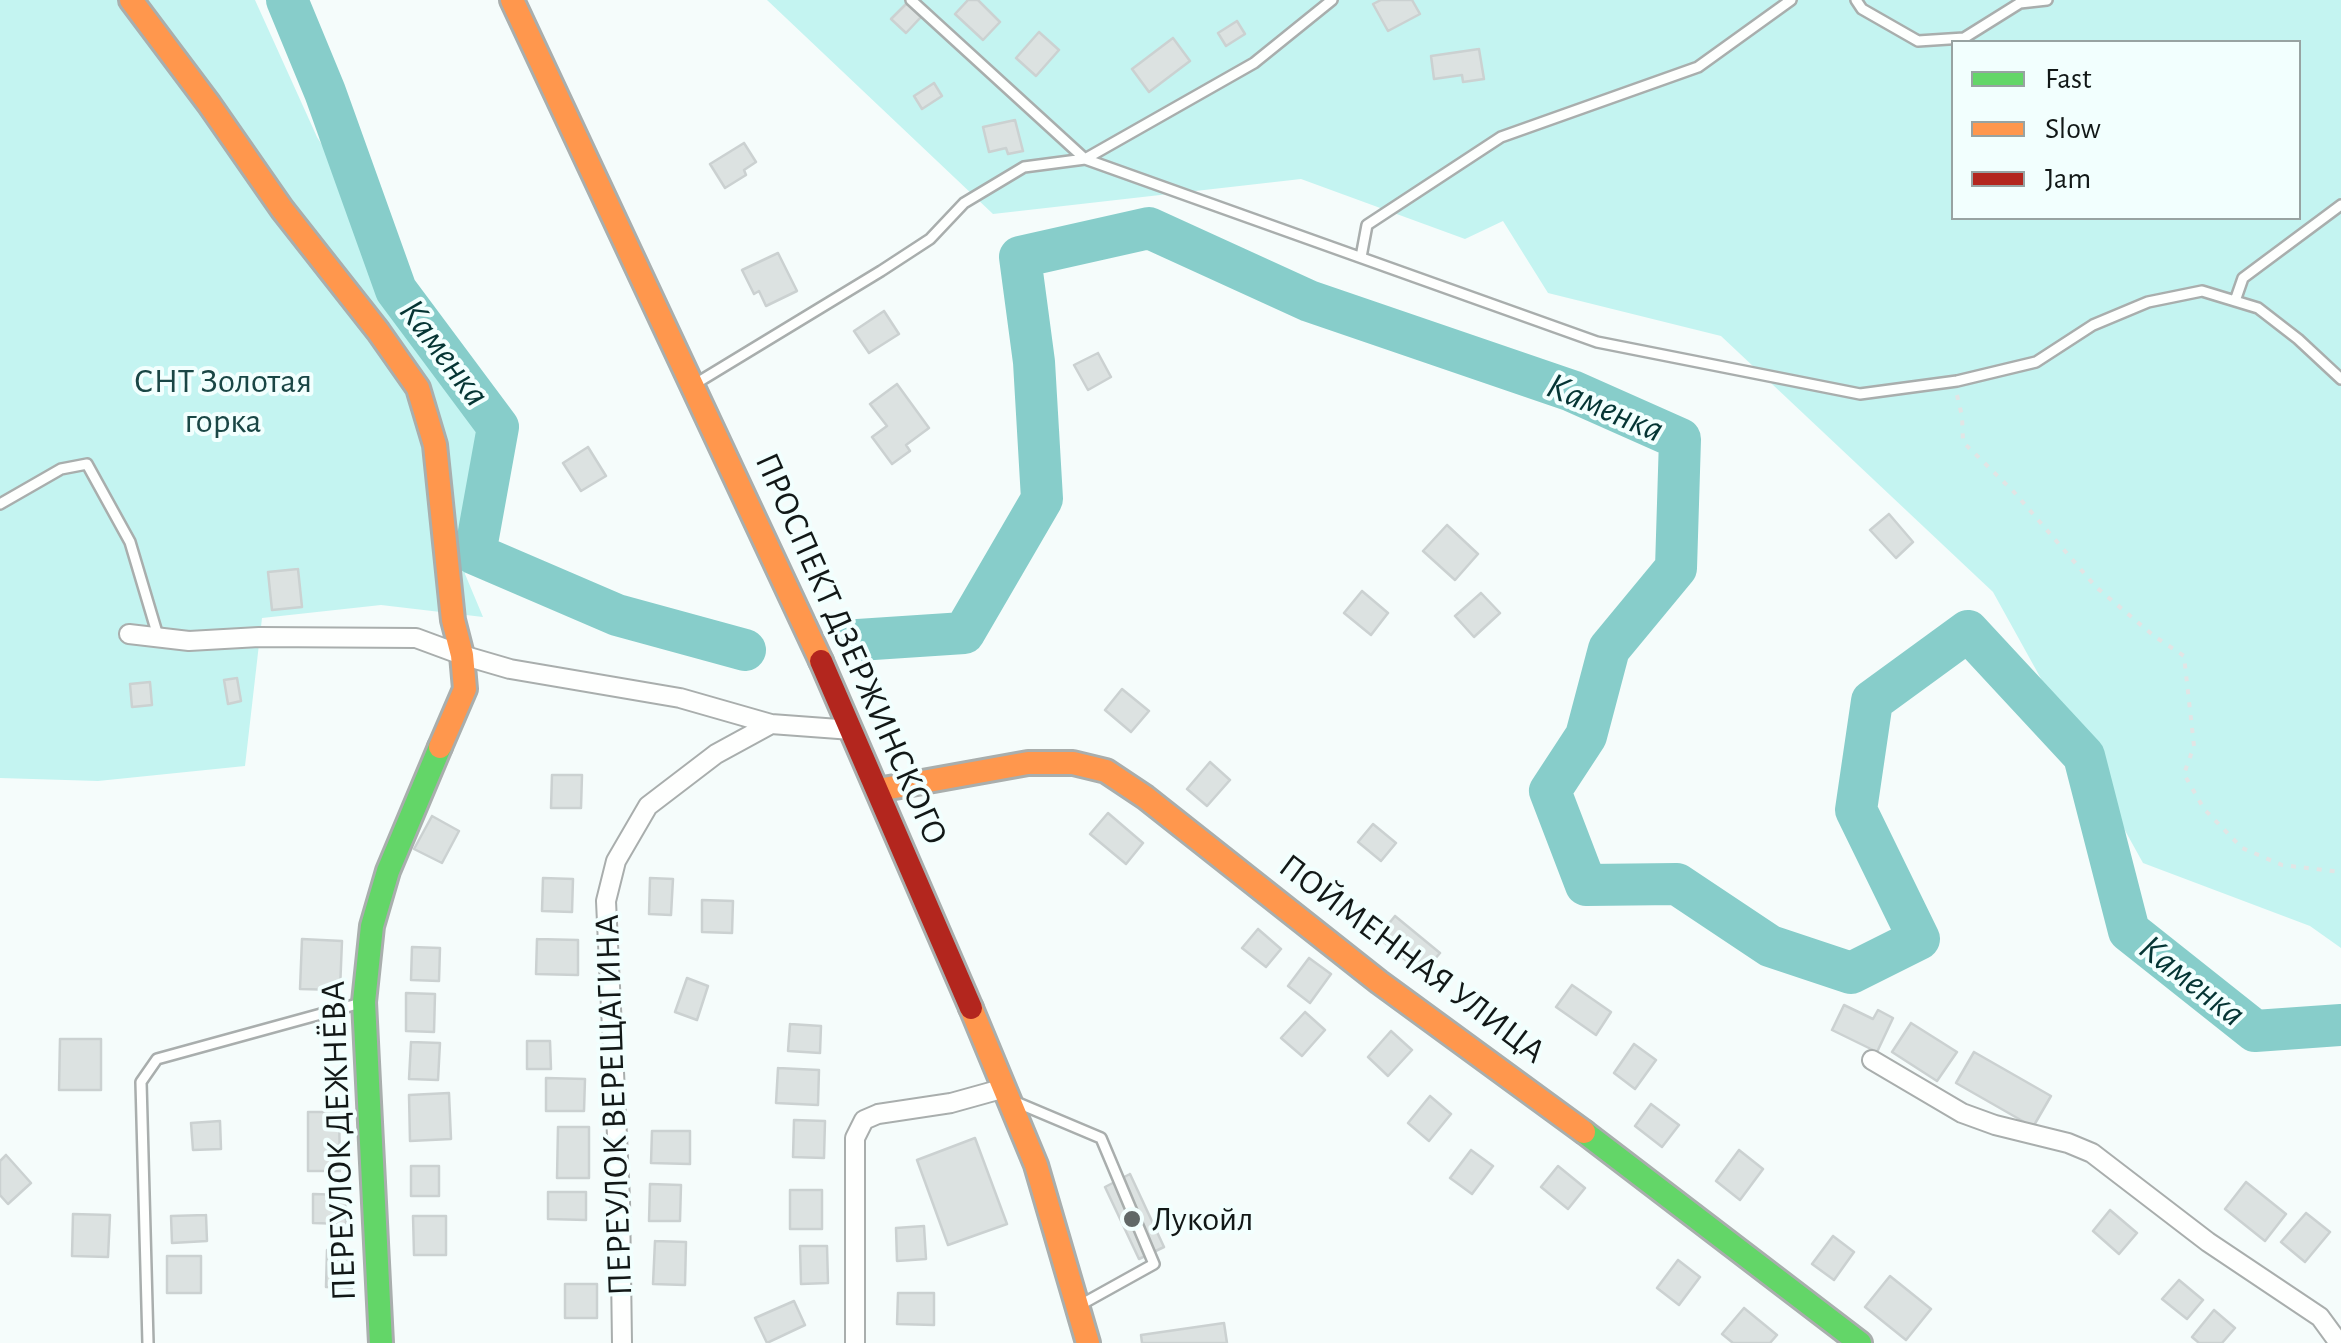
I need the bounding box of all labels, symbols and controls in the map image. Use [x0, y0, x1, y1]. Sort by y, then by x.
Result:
legend [1951, 40, 2301, 220]
text: Fast [2045, 64, 2092, 94]
text: Slow [2045, 114, 2101, 144]
text: Jam [2045, 164, 2091, 194]
water label: Каменка [389, 290, 499, 416]
park label: СНТ Золотая горка [134, 360, 312, 442]
water label: Каменка [1540, 363, 1670, 453]
street label: ПРОСПЕКТ ДЗЕРЖИНСКОГО [745, 446, 957, 852]
street label: ПОЙМЕННАЯ УЛИЦА [1271, 845, 1553, 1073]
street label: ПЕРЕУЛОК ВЕРЕЩАГИНА [586, 913, 642, 1297]
water label: Каменка [2130, 925, 2254, 1037]
street label: ПЕРЕУЛОК ДЕЖНЁВА [312, 980, 366, 1302]
place label: Лукойл [1152, 1198, 1254, 1240]
marker: Лукойл [1121, 1208, 1143, 1230]

